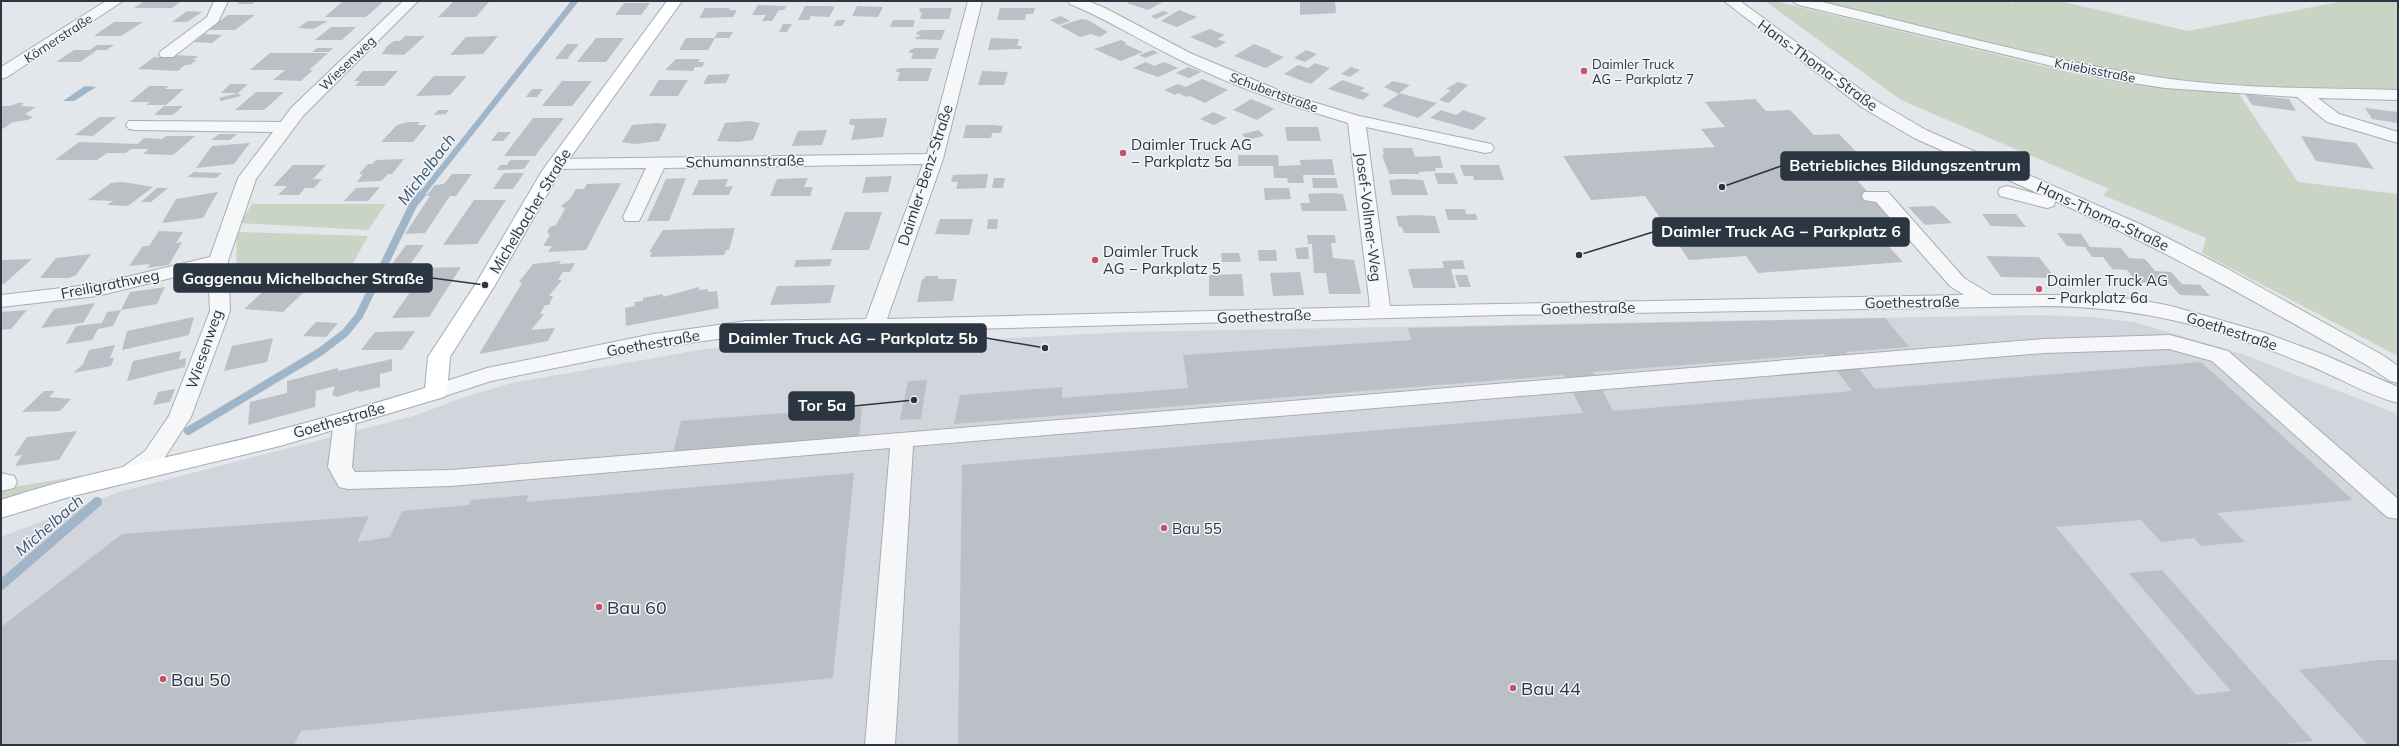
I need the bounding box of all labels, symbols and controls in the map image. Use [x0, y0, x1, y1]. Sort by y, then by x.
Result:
street label: Körnerstraße [21, 10, 95, 66]
street label: Hans-Thoma-Straße [1754, 15, 1882, 115]
street label: Wiesenweg [316, 32, 378, 94]
street label: Kniebisstraße [2053, 54, 2137, 86]
place label: Daimler Truck AG − Parkplatz 7 [1592, 56, 1694, 87]
marker: Daimler Truck AG − Parkplatz 7 [1579, 66, 1589, 76]
street label: Schubertstraße [1228, 69, 1320, 115]
street label: Daimler-Benz-Straße [893, 102, 957, 248]
water label: Michelbach [393, 130, 459, 208]
place label: Daimler Truck AG − Parkplatz 5a [1131, 135, 1252, 171]
street label: Michelbacher Straße [485, 145, 575, 277]
marker: Daimler Truck AG − Parkplatz 5a [1118, 148, 1128, 158]
street label: Schumannstraße [686, 150, 804, 172]
street label: Josef-Vollmer-Weg [1352, 151, 1386, 283]
callout: Betriebliches Bildungszentrum [1781, 152, 2029, 180]
text: Betriebliches Bildungszentrum [1789, 155, 2021, 175]
street label: Hans-Thoma-Straße [2034, 177, 2172, 255]
callout: Daimler Truck AG − Parkplatz 6 [1653, 218, 1909, 246]
text: Daimler Truck AG − Parkplatz 6 [1661, 221, 1901, 241]
place label: Daimler Truck AG − Parkplatz 5 [1103, 242, 1221, 278]
marker: Daimler Truck AG − Parkplatz 5 [1090, 255, 1100, 265]
callout: Gaggenau Michelbacher Straße [174, 264, 432, 292]
street label: Freiligrathweg [59, 265, 161, 303]
text: Gaggenau Michelbacher Straße [182, 268, 424, 288]
place label: Daimler Truck AG − Parkplatz 6a [2047, 271, 2168, 307]
marker: Daimler Truck AG − Parkplatz 6a [2034, 284, 2044, 294]
street label: Goethestraße [1865, 292, 1959, 312]
street label: Goethestraße [1541, 298, 1635, 318]
street label: Goethestraße [1216, 305, 1312, 327]
street label: Wiesenweg [182, 307, 226, 391]
street label: Goethestraße [2184, 307, 2280, 355]
callout: Daimler Truck AG − Parkplatz 5b [720, 324, 986, 352]
street label: Goethestraße [605, 325, 701, 361]
text: Daimler Truck AG − Parkplatz 5b [728, 328, 978, 348]
callout: Tor 5a [789, 392, 854, 420]
text: Tor 5a [798, 395, 846, 415]
street label: Goethestraße [291, 398, 387, 442]
water label: Michelbach [11, 490, 87, 560]
place label: Bau 55 [1172, 519, 1222, 538]
marker: Bau 55 [1159, 523, 1169, 533]
place label: Bau 60 [607, 596, 667, 619]
marker: Bau 60 [594, 602, 604, 612]
place label: Bau 50 [171, 668, 231, 691]
marker: Bau 50 [158, 674, 168, 684]
place label: Bau 44 [1521, 677, 1581, 700]
marker: Bau 44 [1508, 683, 1518, 693]

